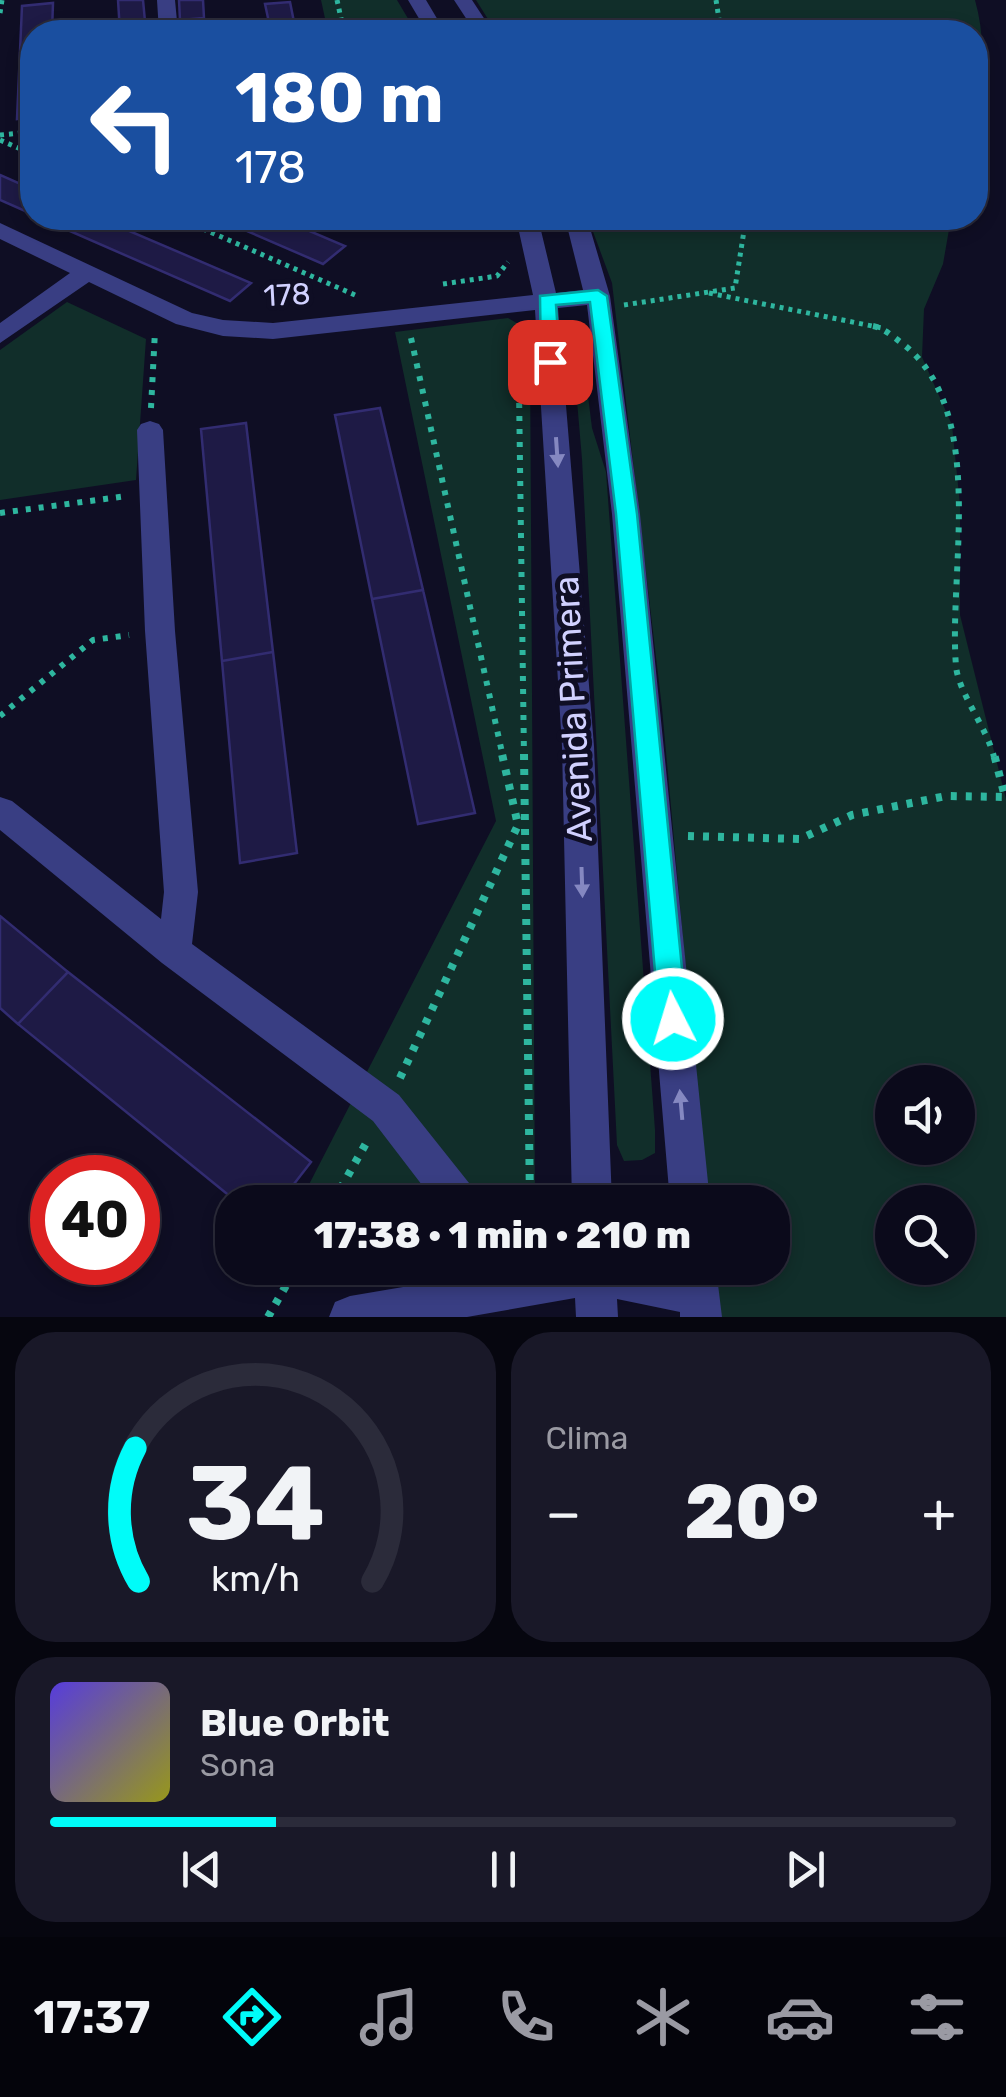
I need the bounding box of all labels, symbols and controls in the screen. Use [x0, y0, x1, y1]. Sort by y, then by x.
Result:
text: 180 m [235, 57, 444, 140]
icon: left [70, 60, 200, 190]
text: 178 [235, 141, 306, 194]
street label: 178 [262, 276, 312, 314]
pin [508, 320, 593, 405]
icon: arrive [523, 335, 578, 390]
one-way arrow [549, 437, 565, 469]
street label: Avenida Primera [545, 575, 601, 843]
one-way arrow [575, 866, 591, 898]
position arrow [621, 967, 725, 1071]
map controls [875, 1065, 975, 1285]
button: sound [875, 1065, 975, 1165]
one-way arrow [673, 1089, 689, 1121]
speed limit sign: 40 [30, 1155, 160, 1285]
button: search [875, 1185, 975, 1285]
text: 17:38 · 1 min · 210 m [314, 1212, 691, 1258]
text: Clima [546, 1419, 628, 1457]
text: 34 [185, 1442, 325, 1565]
text: 20° [684, 1468, 819, 1557]
text: − [546, 1481, 581, 1546]
text: + [922, 1481, 956, 1546]
text: km/h [211, 1558, 300, 1600]
text: Blue Orbit [200, 1700, 390, 1746]
text: Sona [200, 1746, 275, 1784]
icon: previous [174, 1842, 229, 1897]
icon: pause [476, 1842, 531, 1897]
icon: next [778, 1842, 833, 1897]
icon: directions [217, 1982, 287, 2052]
icon: music [354, 1982, 424, 2052]
icon: phone [491, 1982, 561, 2052]
icon: climate [628, 1982, 698, 2052]
icon: car [765, 1982, 835, 2052]
icon: filters [902, 1982, 972, 2052]
text: 17:37 [34, 1991, 150, 2044]

